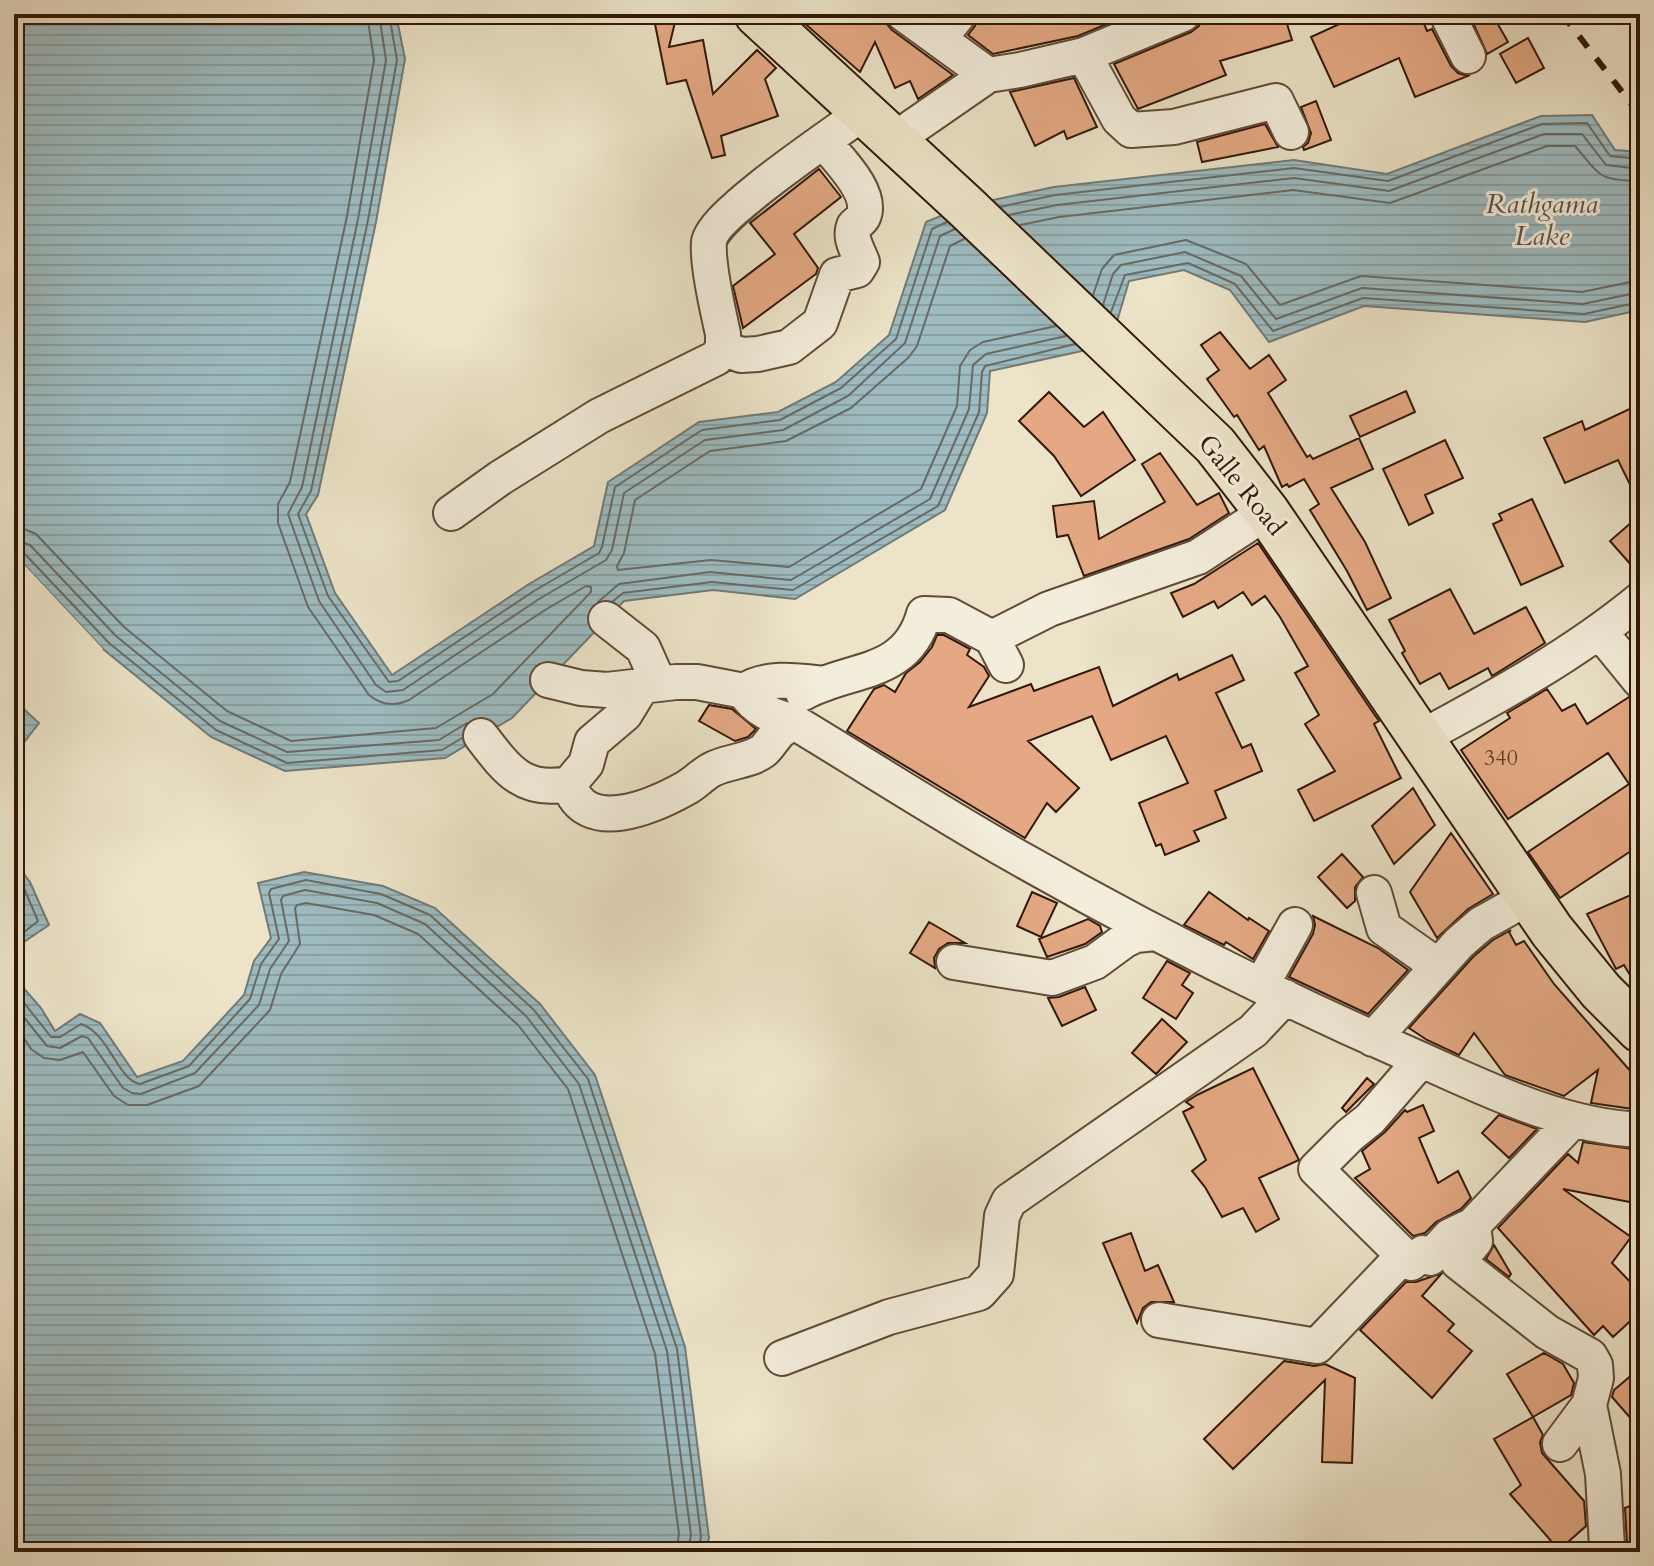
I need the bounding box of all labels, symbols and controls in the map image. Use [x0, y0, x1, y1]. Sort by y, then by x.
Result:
water label: Rathgama Lake [1486, 185, 1598, 255]
street label: Galle Road [1190, 427, 1294, 543]
house number: 340 [1484, 743, 1518, 773]

